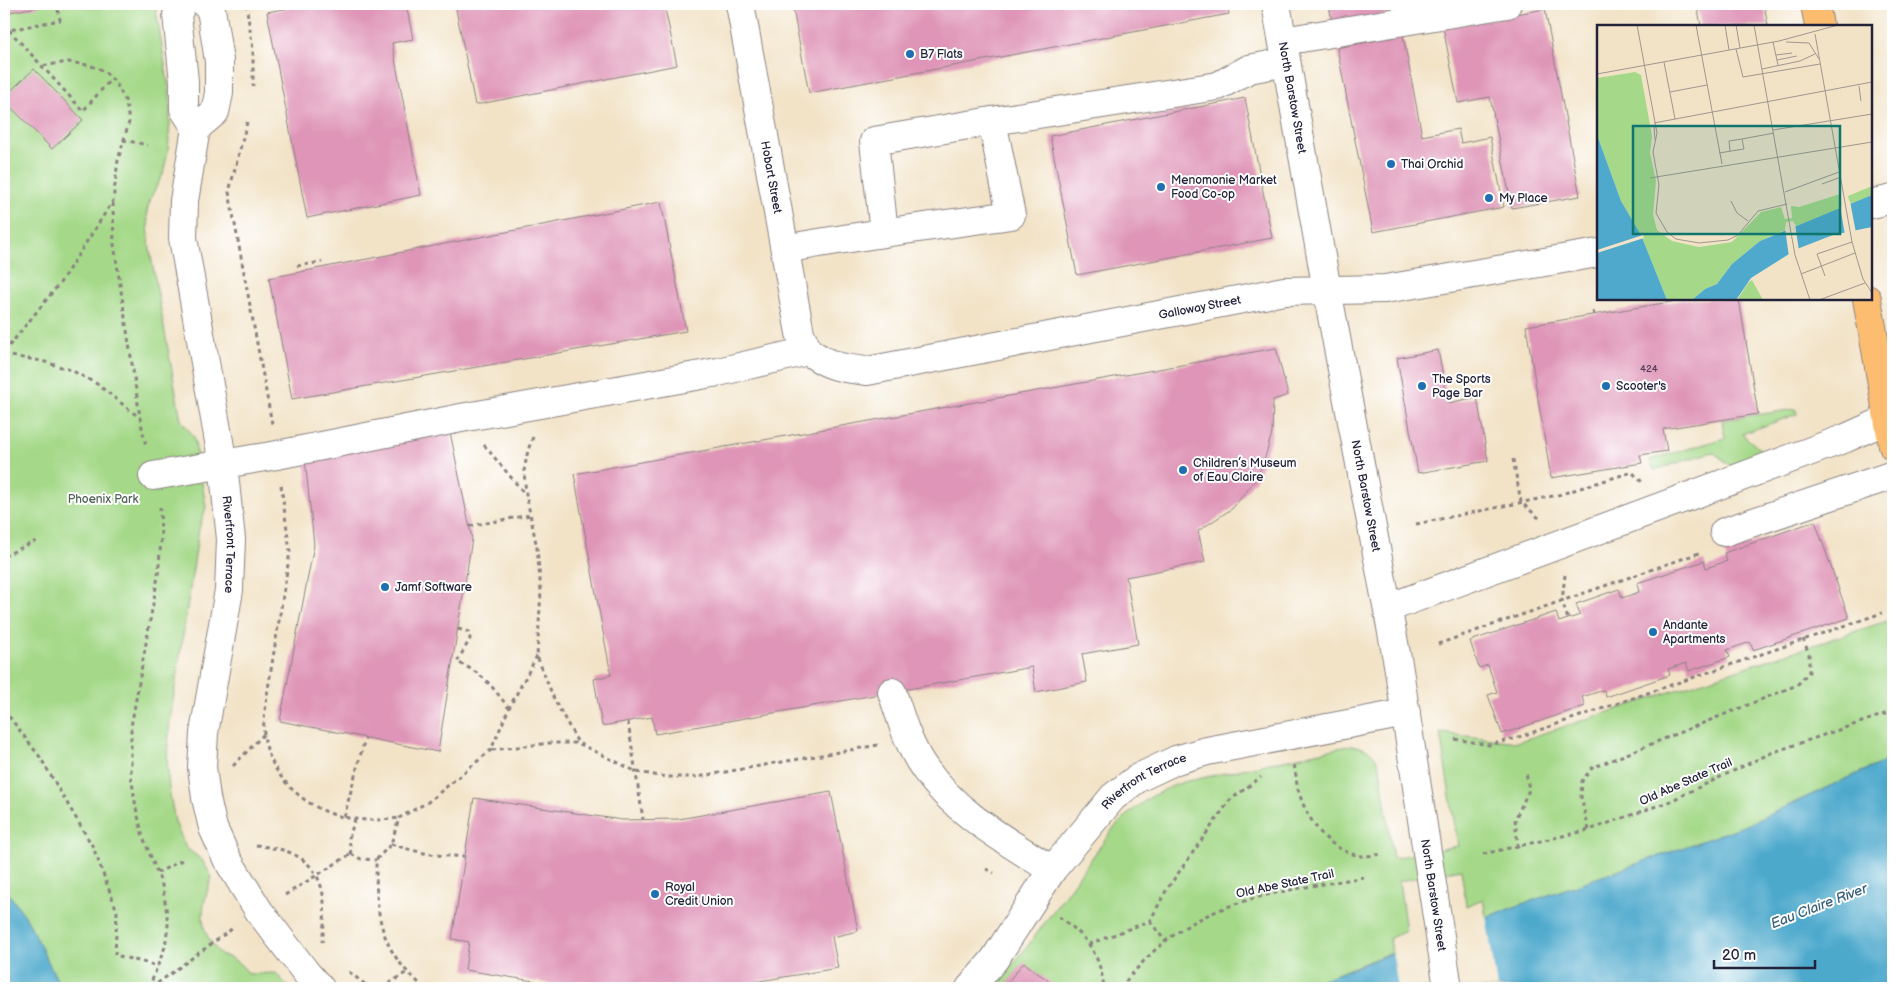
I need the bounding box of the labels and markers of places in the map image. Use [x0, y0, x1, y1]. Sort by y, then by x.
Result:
place label: B7 Flats [920, 47, 963, 62]
marker: B7 Flats [904, 48, 916, 60]
place label: Thai Orchid [1401, 157, 1463, 172]
marker: Thai Orchid [1385, 158, 1397, 170]
place label: Menomonie Market Food Co-op [1171, 173, 1277, 202]
marker: Menomonie Market Food Co-op [1155, 181, 1167, 193]
place label: My Place [1499, 191, 1548, 206]
marker: My Place [1483, 192, 1495, 204]
place label: The Sports Page Bar [1432, 372, 1491, 401]
place label: Scooter's [1616, 379, 1666, 394]
marker: The Sports Page Bar [1416, 380, 1428, 392]
marker: Scooter's [1600, 380, 1612, 392]
place label: Children’s Museum of Eau Claire [1193, 456, 1297, 485]
marker: Children’s Museum of Eau Claire [1177, 464, 1189, 476]
place label: Jamf Software [395, 580, 472, 595]
marker: Jamf Software [379, 581, 391, 593]
place label: Andante Apartments [1663, 618, 1726, 647]
marker: Andante Apartments [1647, 626, 1659, 638]
place label: Royal Credit Union [665, 880, 734, 909]
marker: Royal Credit Union [649, 888, 661, 900]

